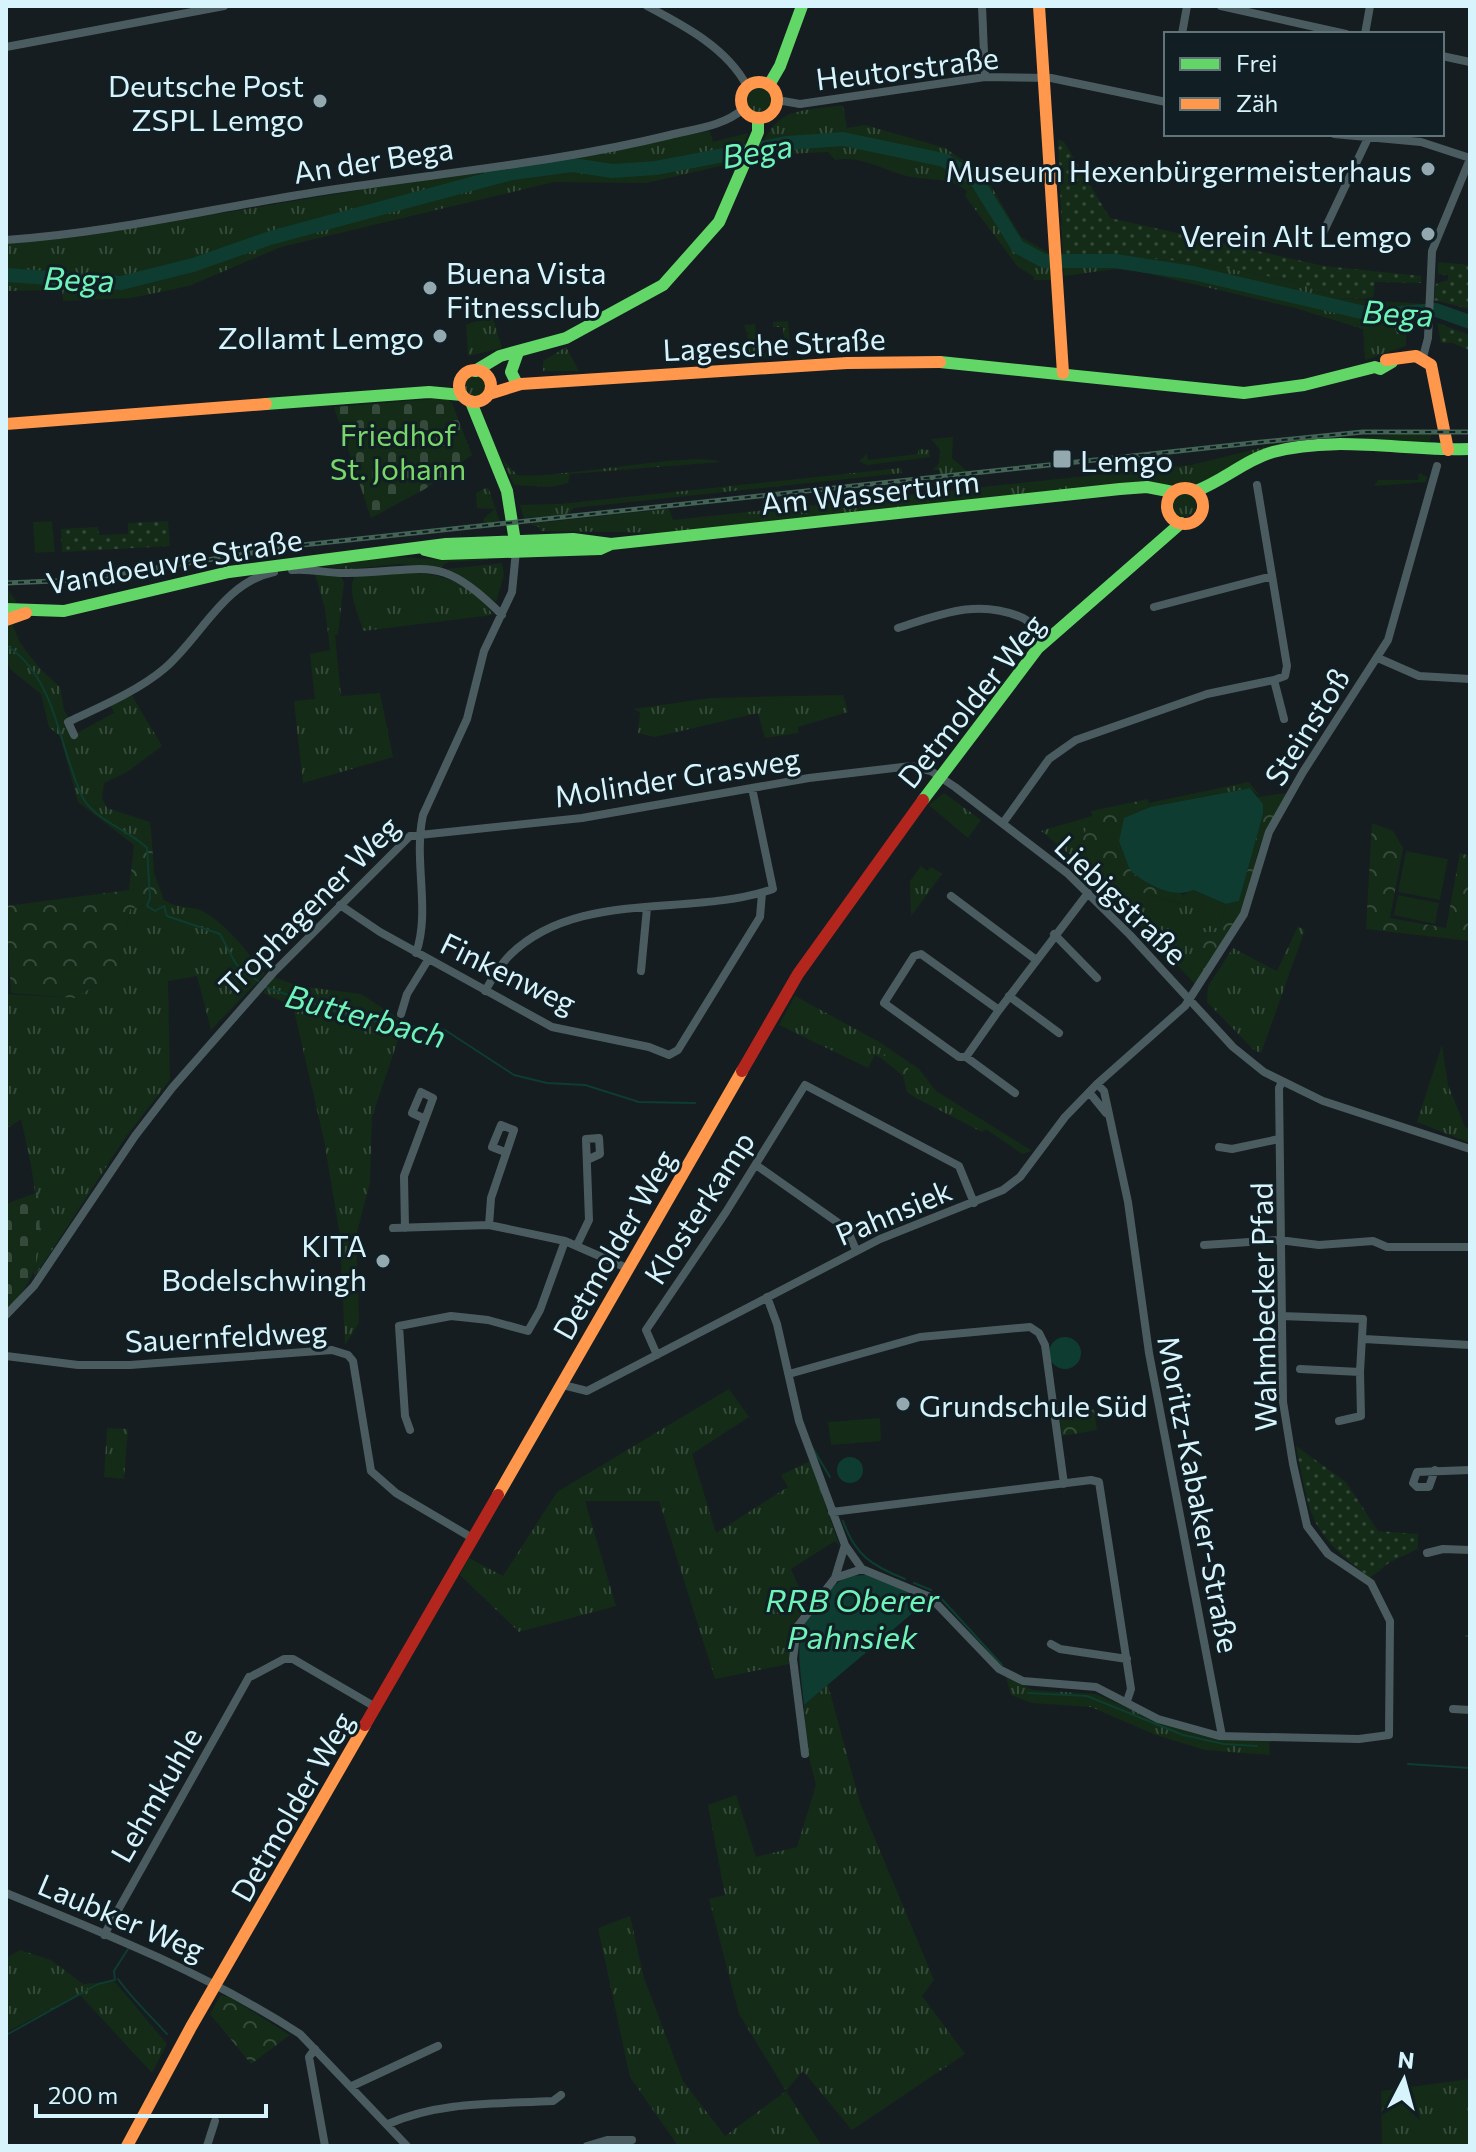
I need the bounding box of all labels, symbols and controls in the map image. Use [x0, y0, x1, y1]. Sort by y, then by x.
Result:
legend [1164, 32, 1444, 136]
street label: Heutorstraße [814, 37, 1000, 97]
text: Frei [1236, 48, 1277, 77]
place label: Deutsche Post ZSPL Lemgo [108, 66, 304, 137]
text: Zäh [1236, 88, 1278, 117]
marker: Deutsche Post ZSPL Lemgo [311, 92, 329, 110]
water label: Bega [718, 124, 796, 176]
street label: An der Bega [290, 128, 456, 190]
place label: Museum Hexenbürgermeisterhaus [945, 151, 1412, 188]
marker: Museum Hexenbürgermeisterhaus [1419, 160, 1437, 178]
place label: Verein Alt Lemgo [1180, 216, 1412, 253]
marker: Verein Alt Lemgo [1419, 225, 1437, 243]
place label: Buena Vista Fitnessclub [446, 253, 606, 324]
water label: Bega [43, 257, 115, 299]
marker: Buena Vista Fitnessclub [421, 279, 439, 297]
water label: Bega [1361, 290, 1435, 334]
place label: Zollamt Lemgo [218, 318, 424, 355]
street label: Lagesche Straße [662, 319, 886, 367]
marker: Zollamt Lemgo [431, 327, 449, 345]
park label: Friedhof St. Johann [330, 415, 466, 486]
place label: Lemgo [1080, 441, 1173, 478]
marker: Lemgo [1051, 448, 1073, 470]
street label: Am Wasserturm [759, 461, 981, 521]
street label: Vandoeuvre Straße [43, 519, 305, 601]
street label: Detmolder Weg [889, 606, 1051, 794]
street label: Steinstoß [1255, 660, 1357, 792]
street label: Molinder Grasweg [552, 738, 802, 814]
street label: Trophagener Weg [210, 807, 406, 1003]
street label: Liebigstraße [1048, 827, 1196, 971]
street label: Finkenweg [435, 923, 583, 1021]
water label: Butterbach [282, 974, 450, 1056]
street label: Klosterkamp [635, 1124, 761, 1290]
street label: Detmolder Weg [544, 1142, 682, 1346]
street label: Pahnsiek [829, 1170, 957, 1252]
street label: Wahmbecker Pfad [1241, 1182, 1283, 1432]
place label: KITA Bodelschwingh [161, 1226, 367, 1297]
marker: KITA Bodelschwingh [374, 1252, 392, 1270]
street label: Sauernfeldweg [124, 1311, 328, 1359]
street label: Moritz-Kabaker-Straße [1151, 1332, 1249, 1656]
place label: Grundschule Süd [919, 1386, 1148, 1423]
marker: Grundschule Süd [894, 1395, 912, 1413]
water label: RRB Oberer Pahnsiek [765, 1579, 940, 1656]
street label: Detmolder Weg [222, 1704, 360, 1908]
street label: Lehmkuhle [101, 1720, 209, 1868]
street label: Laubker Weg [33, 1864, 211, 1968]
north arrow [1364, 2040, 1444, 2120]
text: N [1397, 2045, 1416, 2074]
scale bar [36, 2068, 266, 2118]
text: 200 m [48, 2080, 118, 2109]

